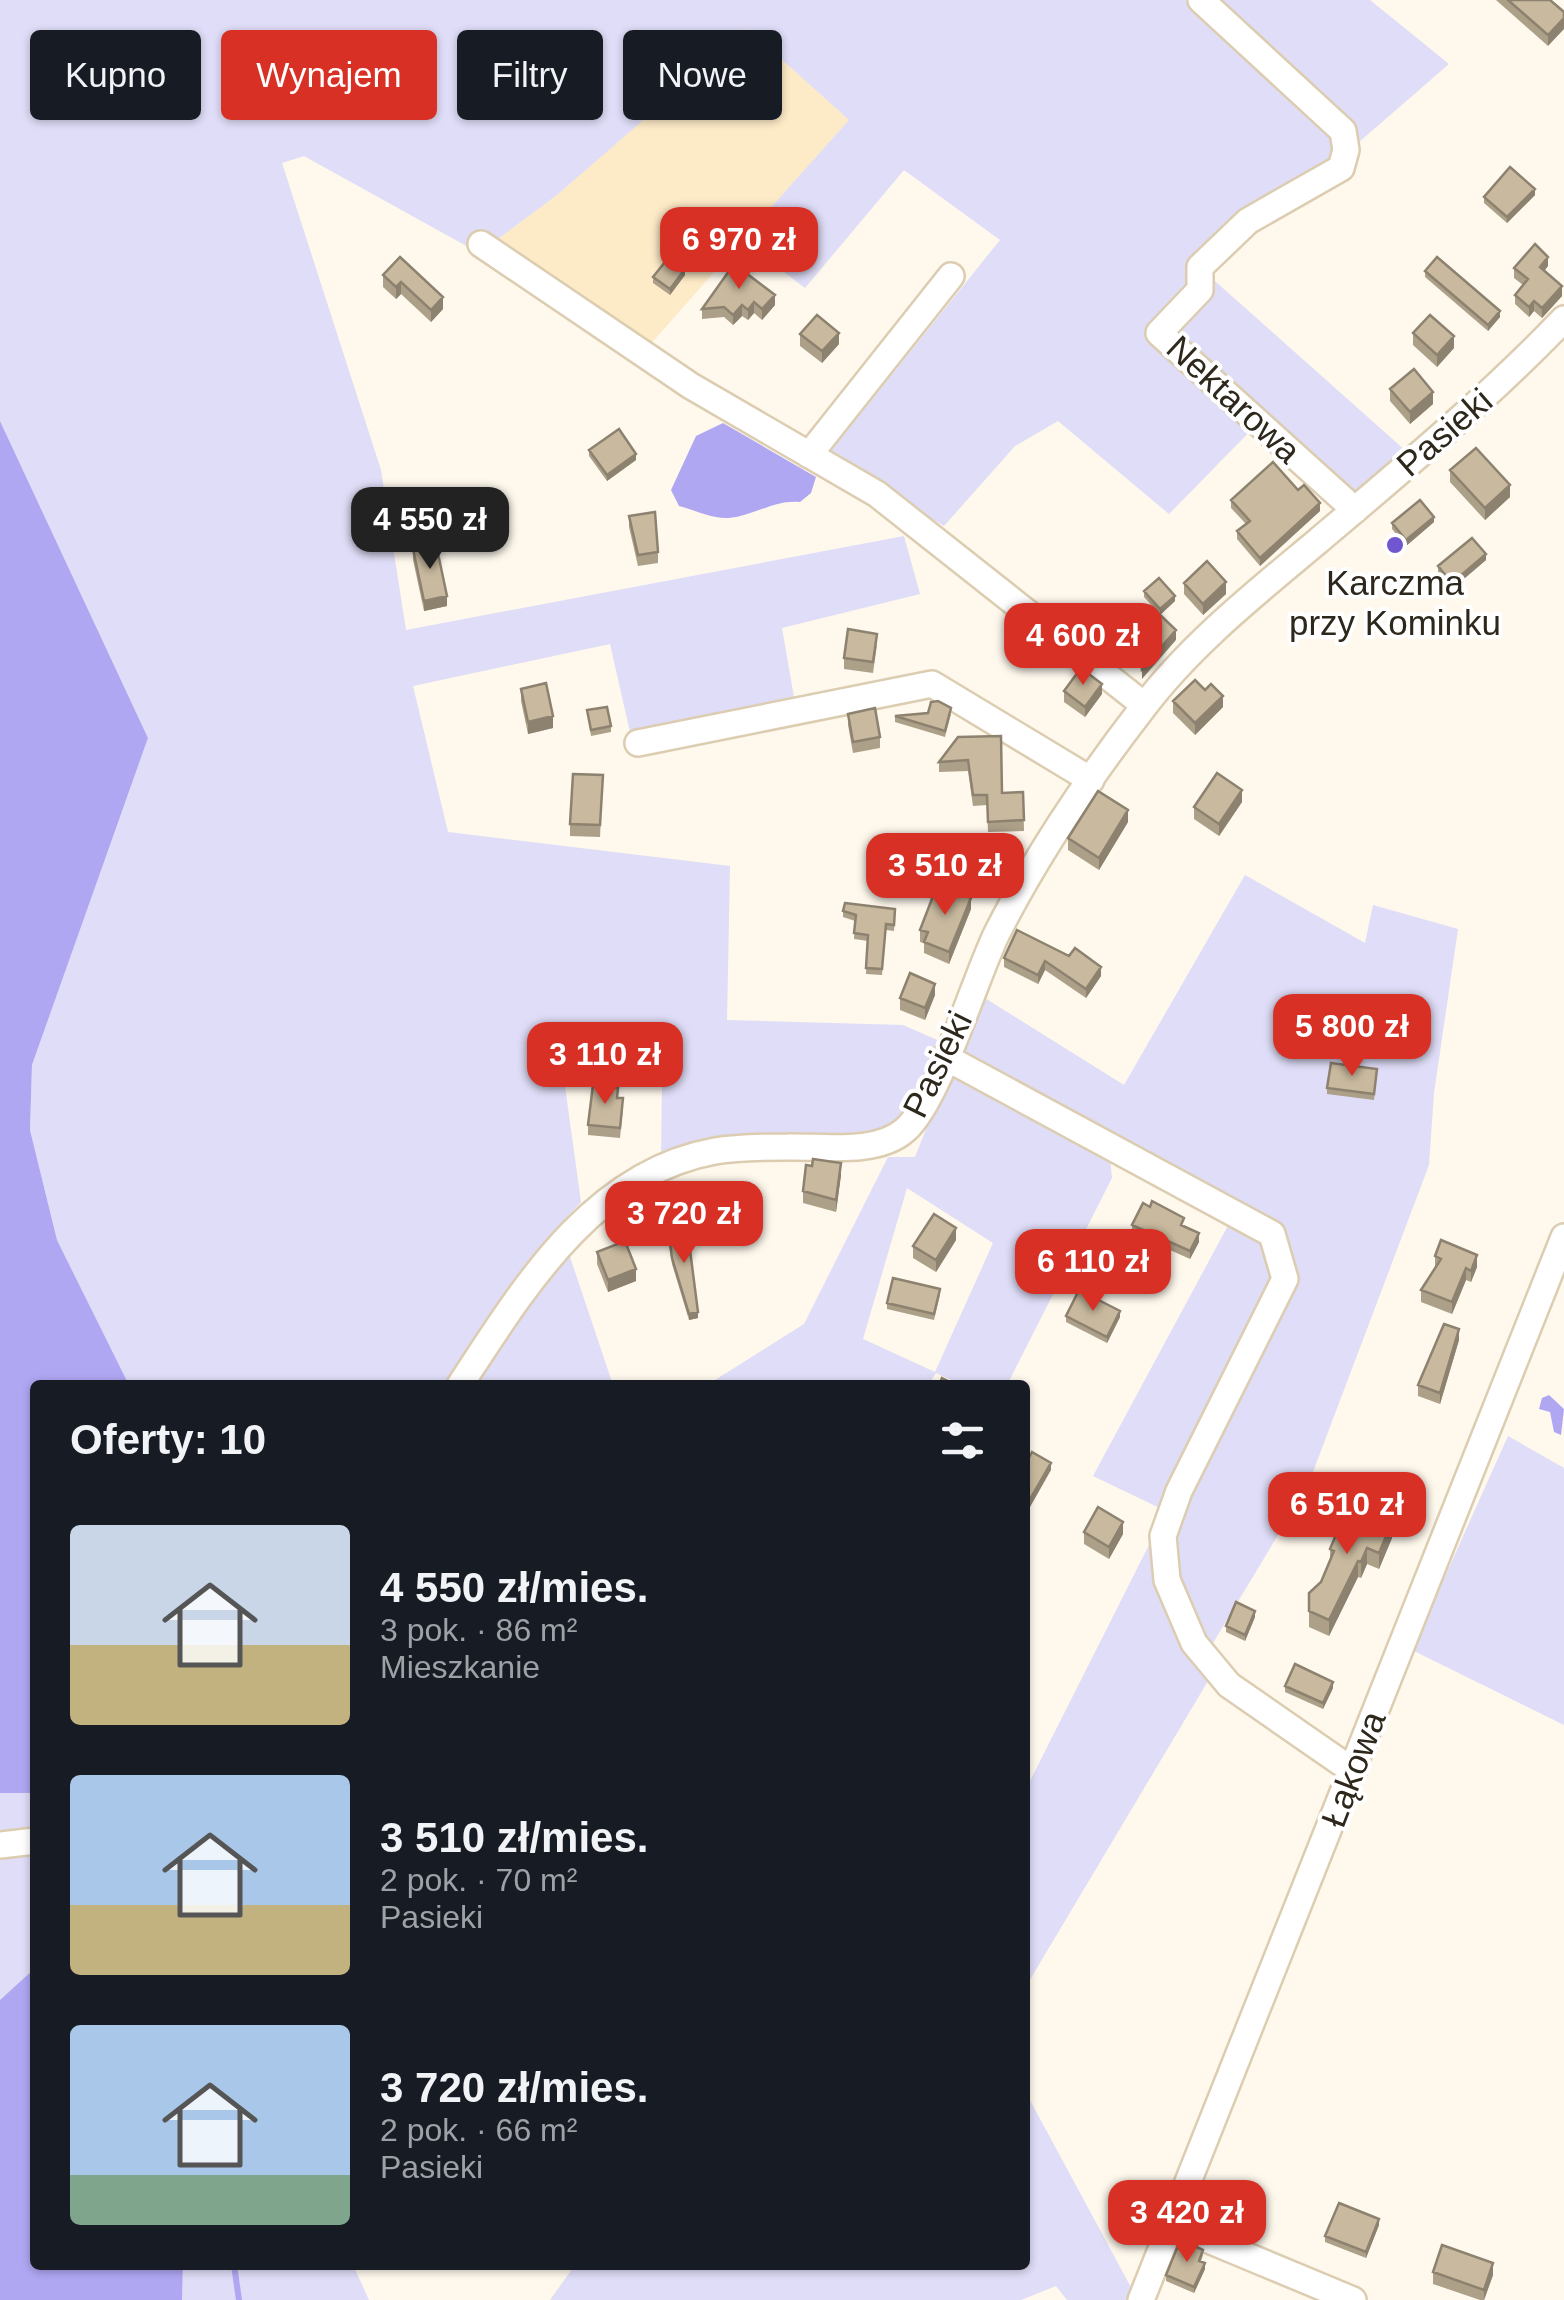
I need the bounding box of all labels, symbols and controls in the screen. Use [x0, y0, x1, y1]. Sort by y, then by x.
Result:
chip: Kupno [30, 30, 201, 120]
chip: Wynajem [221, 30, 437, 120]
chip: Filtry [457, 30, 603, 120]
chip: Nowe [623, 30, 782, 120]
pin: 6 970 zł [636, 207, 842, 292]
text: 6 970 zł [682, 221, 796, 257]
street label: Nektarowa [1160, 328, 1309, 471]
street label: Pasieki [1389, 380, 1499, 484]
pin: 4 550 zł [327, 487, 533, 572]
text: 4 550 zł [373, 501, 487, 537]
marker: Karczma przy Kominku [1384, 534, 1406, 556]
place label: Karczma przy Kominku [1289, 563, 1501, 642]
pin: 4 600 zł [980, 603, 1186, 688]
text: 4 600 zł [1026, 617, 1140, 653]
pin: 3 510 zł [842, 833, 1048, 918]
text: 3 510 zł [888, 847, 1002, 883]
pin: 5 800 zł [1249, 994, 1455, 1079]
street label: Pasieki [895, 1005, 979, 1123]
text: 5 800 zł [1295, 1008, 1409, 1044]
pin: 3 110 zł [502, 1022, 708, 1107]
text: 3 110 zł [549, 1036, 661, 1072]
pin: 3 720 zł [581, 1181, 787, 1266]
text: 3 720 zł [627, 1195, 741, 1231]
pin: 6 110 zł [990, 1229, 1196, 1314]
text: 6 110 zł [1037, 1243, 1149, 1279]
icon: filters [935, 1413, 990, 1468]
text: Oferty: 10 [70, 1416, 266, 1463]
pin: 6 510 zł [1244, 1472, 1450, 1557]
text: 6 510 zł [1290, 1486, 1404, 1522]
text: 4 550 zł/mies. [380, 1564, 649, 1611]
icon: home [150, 1565, 270, 1685]
text: 3 pok. · 86 m² [380, 1612, 577, 1648]
text: Mieszkanie [380, 1649, 540, 1685]
street label: Łąkowa [1313, 1705, 1393, 1832]
text: 3 510 zł/mies. [380, 1814, 649, 1861]
icon: home [150, 1815, 270, 1935]
text: 2 pok. · 70 m² [380, 1862, 577, 1898]
text: Pasieki [380, 1899, 483, 1935]
text: 3 720 zł/mies. [380, 2064, 649, 2111]
icon: home [150, 2065, 270, 2185]
text: 2 pok. · 66 m² [380, 2112, 577, 2148]
text: Pasieki [380, 2149, 483, 2185]
pin: 3 420 zł [1084, 2180, 1290, 2265]
text: 3 420 zł [1130, 2194, 1244, 2230]

